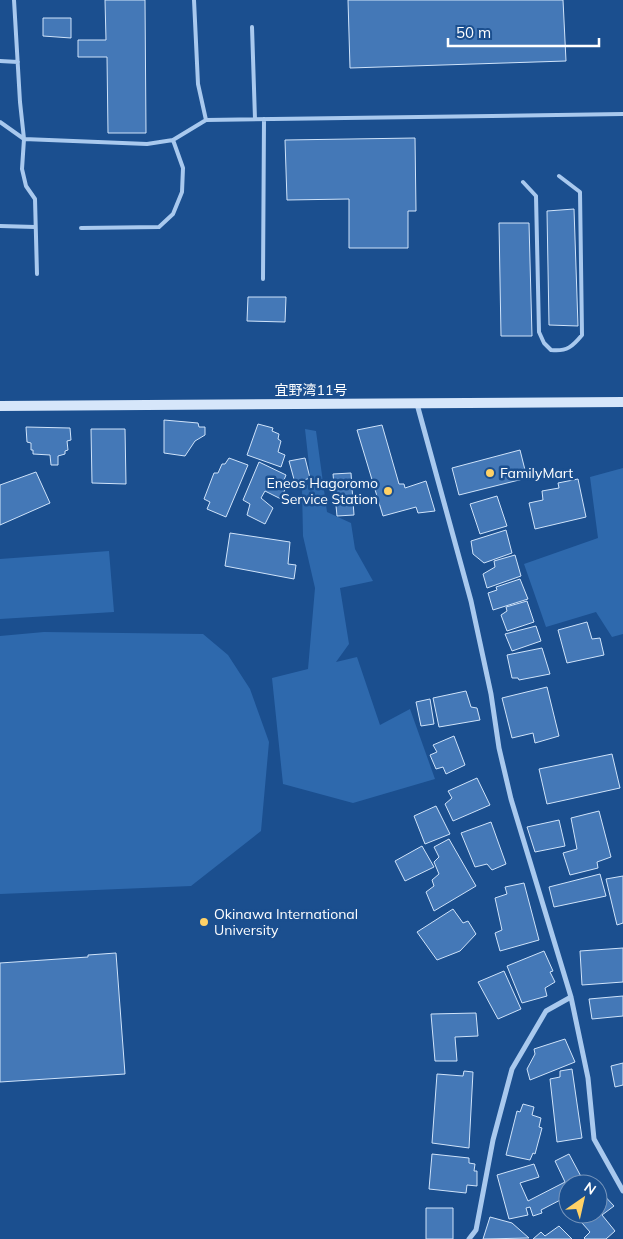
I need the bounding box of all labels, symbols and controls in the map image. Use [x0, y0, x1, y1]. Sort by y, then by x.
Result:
scale bar [448, 15, 599, 47]
text: 50 m [456, 23, 491, 42]
street label: 宜野湾11号 [275, 381, 347, 399]
place label: FamilyMart [500, 464, 573, 482]
marker: FamilyMart [484, 467, 496, 479]
place label: Eneos Hagoromo Service Station [267, 474, 378, 508]
marker: Eneos Hagoromo Service Station [382, 485, 394, 497]
place label: Okinawa International University [214, 905, 358, 939]
marker: Okinawa International University [198, 916, 210, 928]
north arrow [558, 1174, 608, 1224]
text: N [581, 1178, 600, 1199]

